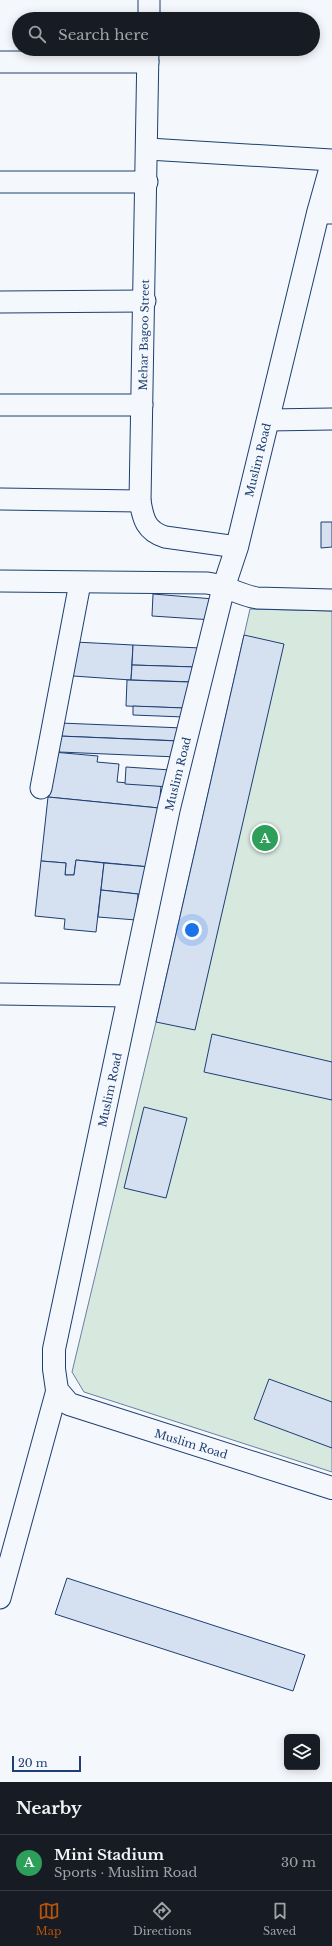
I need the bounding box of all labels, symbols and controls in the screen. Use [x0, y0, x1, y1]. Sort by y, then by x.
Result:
search box [12, 12, 320, 56]
icon: search [26, 23, 48, 45]
text: Search here [58, 25, 149, 44]
street label: Mehar Bagoo Street [136, 278, 152, 391]
street label: Muslim Road [242, 421, 274, 498]
street label: Muslim Road [162, 735, 194, 812]
pin: A [252, 823, 278, 853]
your location [182, 920, 202, 940]
street label: Muslim Road [95, 1051, 125, 1128]
street label: Muslim Road [153, 1426, 230, 1462]
map controls [284, 1734, 320, 1770]
button: layers [284, 1734, 320, 1770]
scale bar [12, 1754, 81, 1773]
text: 20 m [18, 1756, 48, 1770]
text: Nearby [16, 1798, 82, 1819]
text: Mini Stadium [54, 1845, 164, 1864]
text: A [24, 1854, 34, 1871]
text: 30 m [281, 1854, 316, 1871]
text: Sports · Muslim Road [54, 1864, 197, 1881]
tab: Map [36, 1900, 61, 1938]
tab: Directions [133, 1900, 191, 1938]
tab: Saved [263, 1900, 296, 1938]

